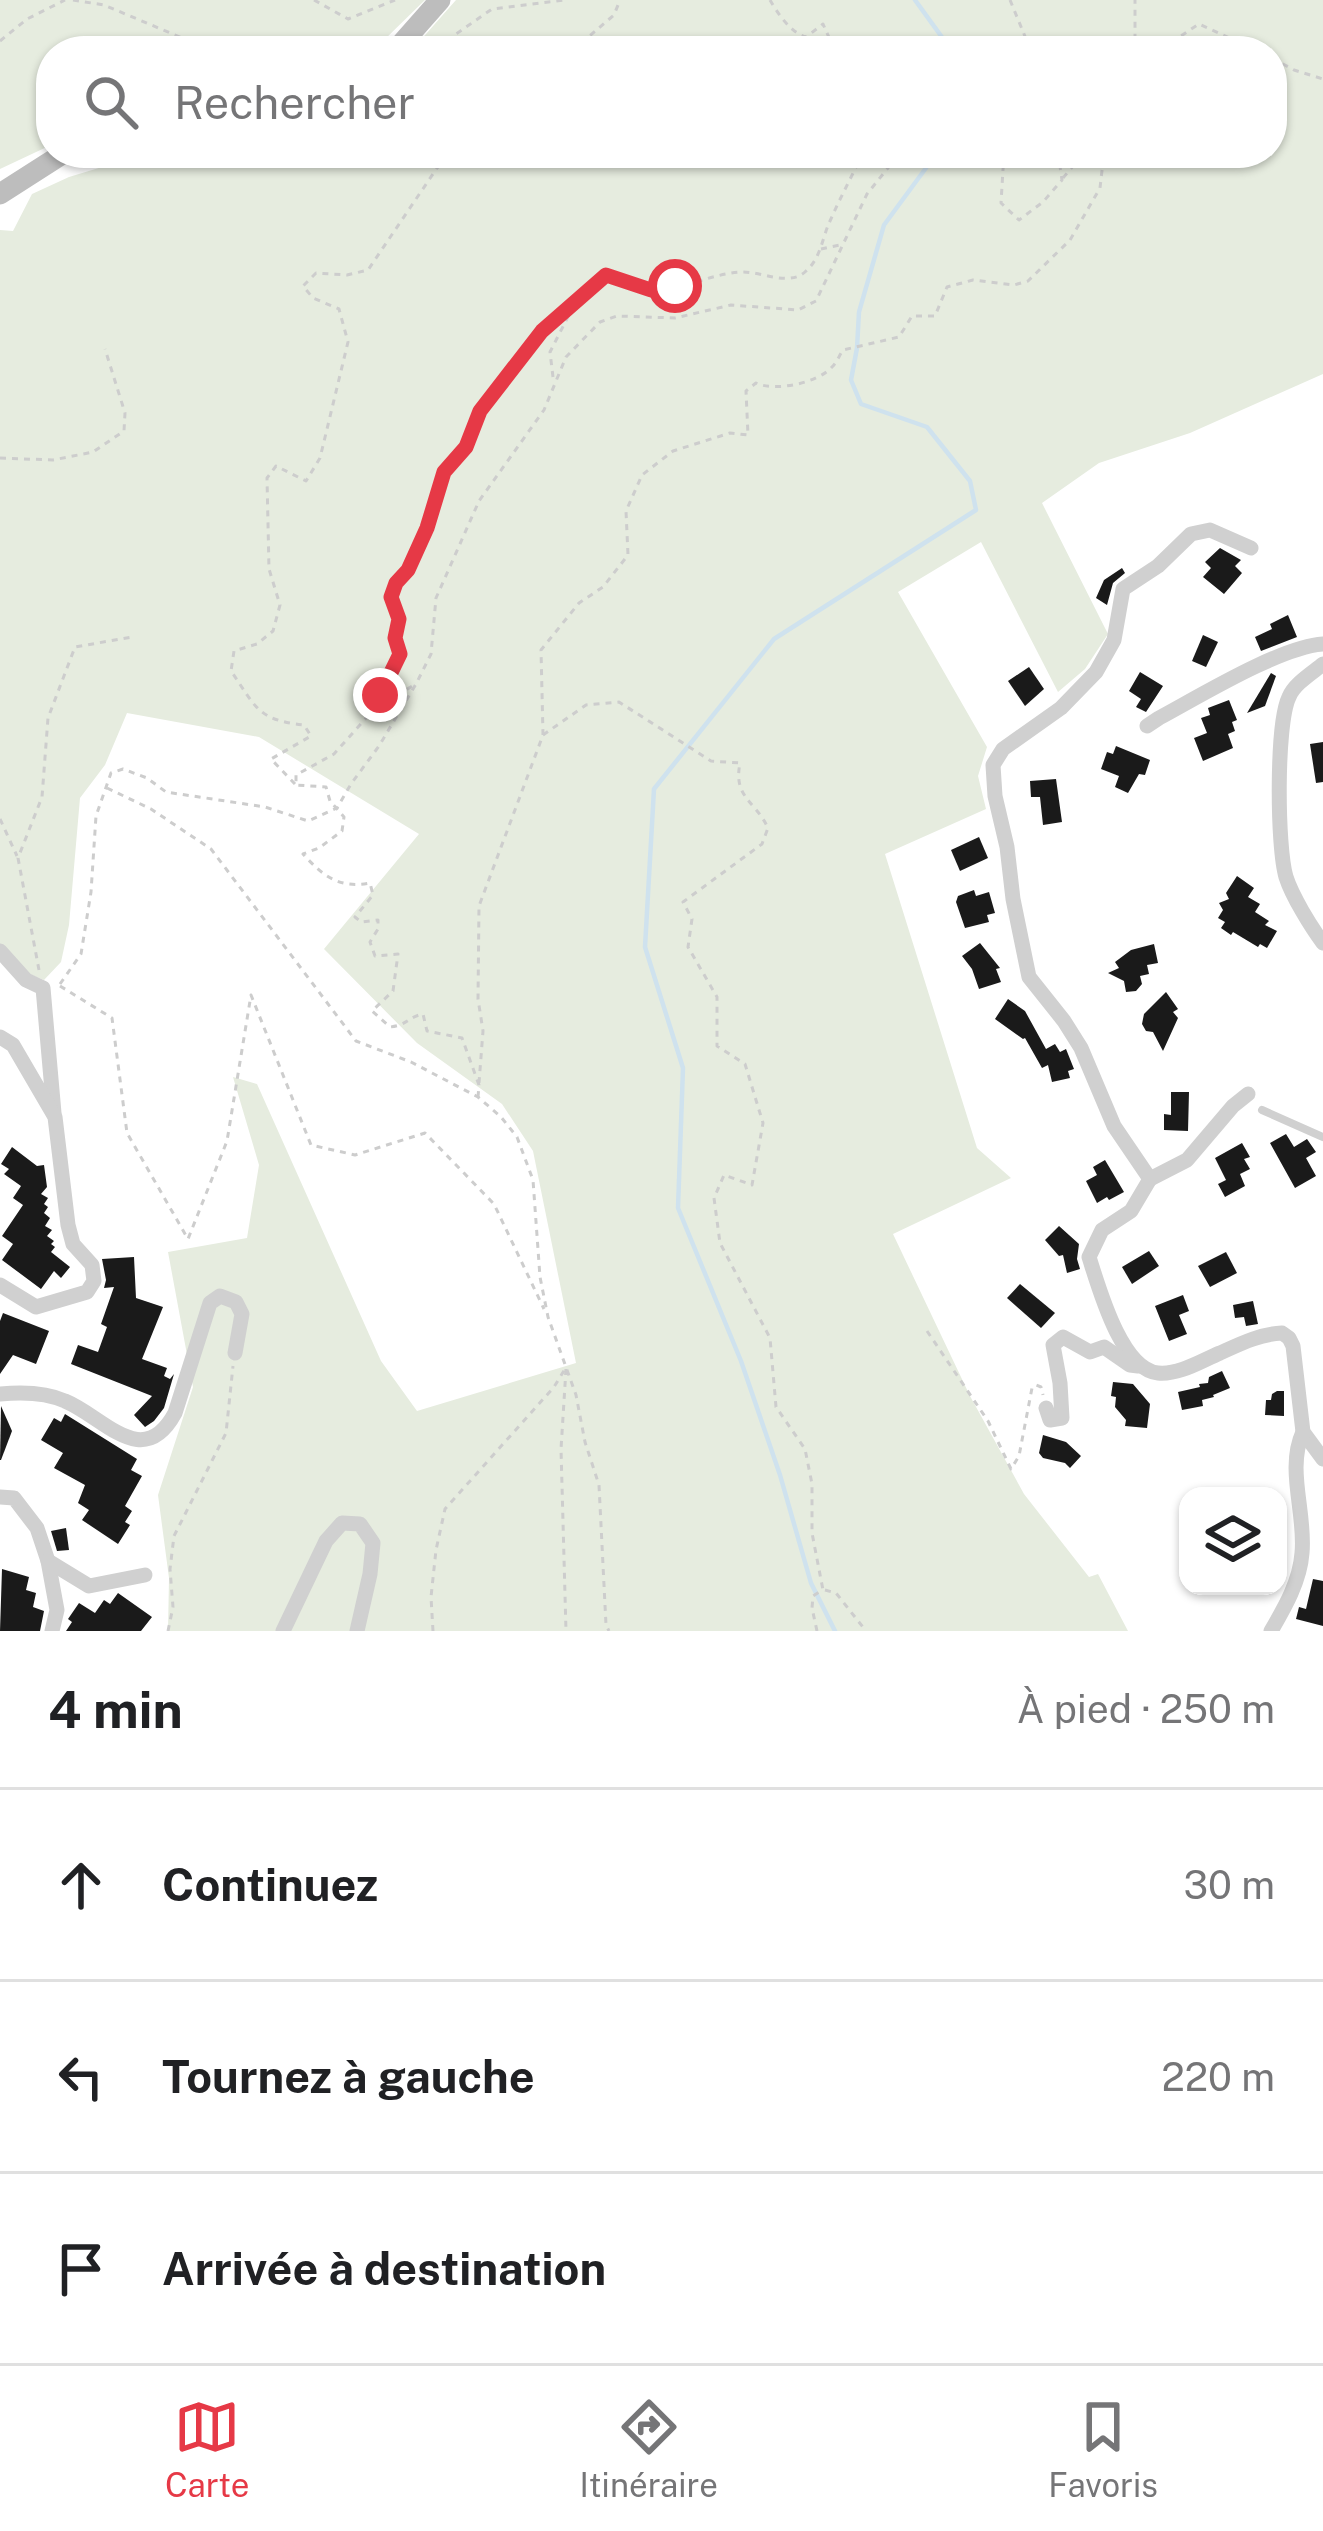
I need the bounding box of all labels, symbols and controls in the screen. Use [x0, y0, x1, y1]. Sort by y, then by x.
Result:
search box [36, 36, 1287, 168]
icon: search [78, 69, 144, 135]
text: Rechercher [174, 76, 415, 129]
route start [648, 259, 702, 313]
route end [353, 668, 407, 722]
map controls [1179, 1487, 1287, 1595]
button: layers [1179, 1487, 1287, 1595]
text: 4 min [48, 1680, 183, 1739]
text: À pied · 250 m [1017, 1686, 1275, 1732]
icon: ahead [48, 1852, 114, 1918]
text: Continuez [162, 1858, 378, 1911]
text: 30 m [1184, 1862, 1275, 1908]
icon: left [48, 2044, 114, 2110]
text: Tournez à gauche [162, 2050, 535, 2103]
text: 220 m [1161, 2054, 1275, 2100]
icon: arrive [48, 2236, 114, 2302]
text: Arrivée à destination [162, 2242, 606, 2295]
tab: Carte [165, 2394, 249, 2504]
tab: Itinéraire [580, 2394, 718, 2504]
tab: Favoris [1048, 2394, 1158, 2504]

